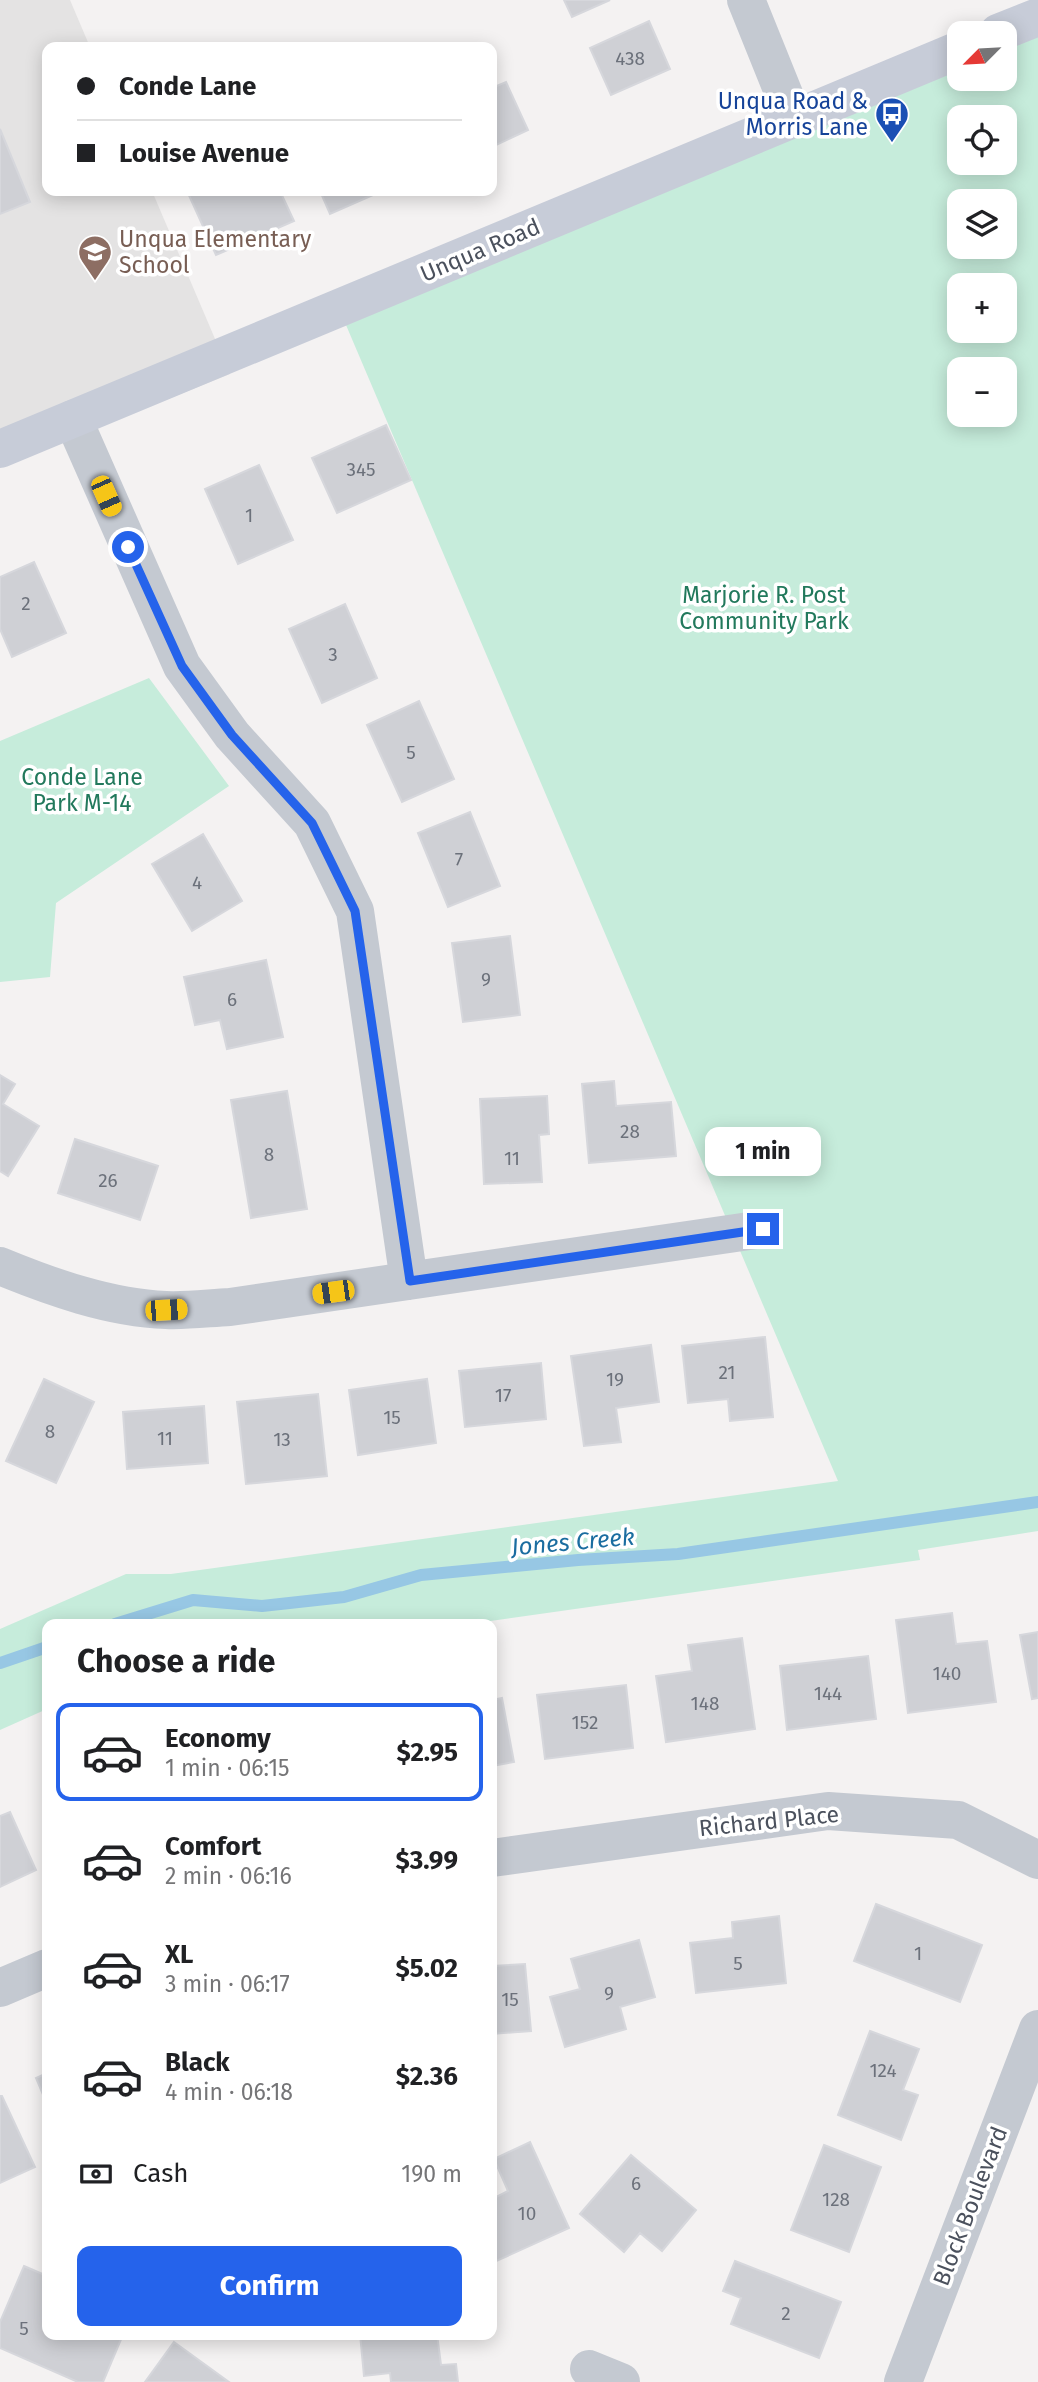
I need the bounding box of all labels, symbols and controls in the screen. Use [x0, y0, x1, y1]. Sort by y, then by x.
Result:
north arrow [947, 21, 1017, 91]
map controls [947, 21, 1017, 427]
house number: 438 [615, 47, 645, 70]
text: Conde Lane [119, 71, 256, 102]
place label: Unqua Road & Morris Lane [718, 87, 868, 141]
bus stop icon: Unqua Road & Morris Lane [873, 95, 911, 144]
button: locate [947, 105, 1017, 175]
text: Louise Avenue [119, 138, 289, 169]
button: layers [947, 189, 1017, 259]
street label: Unqua Road [416, 212, 544, 288]
place label: Unqua Elementary School [119, 225, 312, 279]
school or university icon: Unqua Elementary School [76, 233, 114, 282]
button: + [947, 273, 1017, 343]
button: − [947, 357, 1017, 427]
house number: 345 [347, 458, 375, 481]
car [88, 473, 125, 519]
house number: 1 [245, 504, 253, 527]
route start [112, 531, 144, 563]
park label: Marjorie R. Post Community Park [679, 581, 849, 635]
house number: 2 [21, 592, 31, 615]
house number: 3 [328, 643, 338, 666]
house number: 5 [406, 741, 416, 764]
park label: Conde Lane Park M-14 [21, 763, 143, 817]
house number: 7 [455, 848, 463, 871]
house number: 4 [192, 871, 202, 894]
house number: 9 [481, 968, 491, 991]
house number: 6 [227, 988, 237, 1011]
house number: 28 [620, 1120, 640, 1143]
callout: 1 min [705, 1128, 821, 1176]
text: 1 min [735, 1137, 791, 1165]
house number: 8 [264, 1143, 274, 1166]
house number: 11 [504, 1147, 520, 1170]
house number: 26 [98, 1169, 118, 1192]
route end [747, 1213, 779, 1245]
car [311, 1279, 356, 1305]
car [145, 1298, 188, 1322]
house number: 21 [718, 1361, 736, 1384]
house number: 19 [606, 1368, 624, 1391]
house number: 17 [495, 1384, 511, 1407]
house number: 15 [383, 1406, 401, 1429]
house number: 8 [45, 1420, 55, 1443]
house number: 11 [157, 1427, 173, 1450]
house number: 13 [273, 1428, 291, 1451]
water label: Jones Creek [508, 1523, 636, 1562]
text: Choose a ride [77, 1642, 275, 1680]
house number: 140 [933, 1662, 961, 1685]
house number: 144 [814, 1682, 842, 1705]
house number: 148 [691, 1692, 719, 1715]
house number: 152 [572, 1711, 598, 1734]
icon: car [81, 1721, 144, 1784]
text: Economy [165, 1723, 271, 1754]
text: $2.95 [396, 1737, 458, 1768]
text: 1 min · 06:15 [165, 1754, 290, 1782]
street label: Richard Place [698, 1800, 840, 1842]
icon: car [81, 1829, 144, 1892]
text: Comfort [165, 1831, 261, 1862]
text: $3.99 [395, 1845, 458, 1876]
text: 2 min · 06:16 [165, 1862, 292, 1890]
icon: car [81, 1937, 144, 2000]
text: XL [165, 1939, 193, 1970]
house number: 1 [914, 1942, 922, 1965]
house number: 5 [733, 1952, 743, 1975]
text: $5.02 [396, 1953, 458, 1984]
text: 3 min · 06:17 [165, 1970, 290, 1998]
house number: 9 [604, 1982, 614, 2005]
house number: 15 [501, 1988, 519, 2011]
icon: car [81, 2045, 144, 2108]
text: Black [165, 2047, 230, 2078]
house number: 124 [869, 2059, 897, 2082]
text: $2.36 [396, 2061, 458, 2092]
text: 4 min · 06:18 [165, 2078, 293, 2106]
street label: Block Boulevard [927, 2122, 1013, 2290]
icon: cash [77, 2155, 115, 2193]
text: Cash [133, 2158, 189, 2189]
text: 190 m [401, 2160, 462, 2188]
house number: 6 [631, 2172, 641, 2195]
house number: 128 [822, 2188, 850, 2211]
house number: 10 [518, 2202, 536, 2225]
button: Confirm [77, 2246, 462, 2326]
house number: 2 [781, 2302, 791, 2325]
house number: 5 [19, 2317, 29, 2340]

